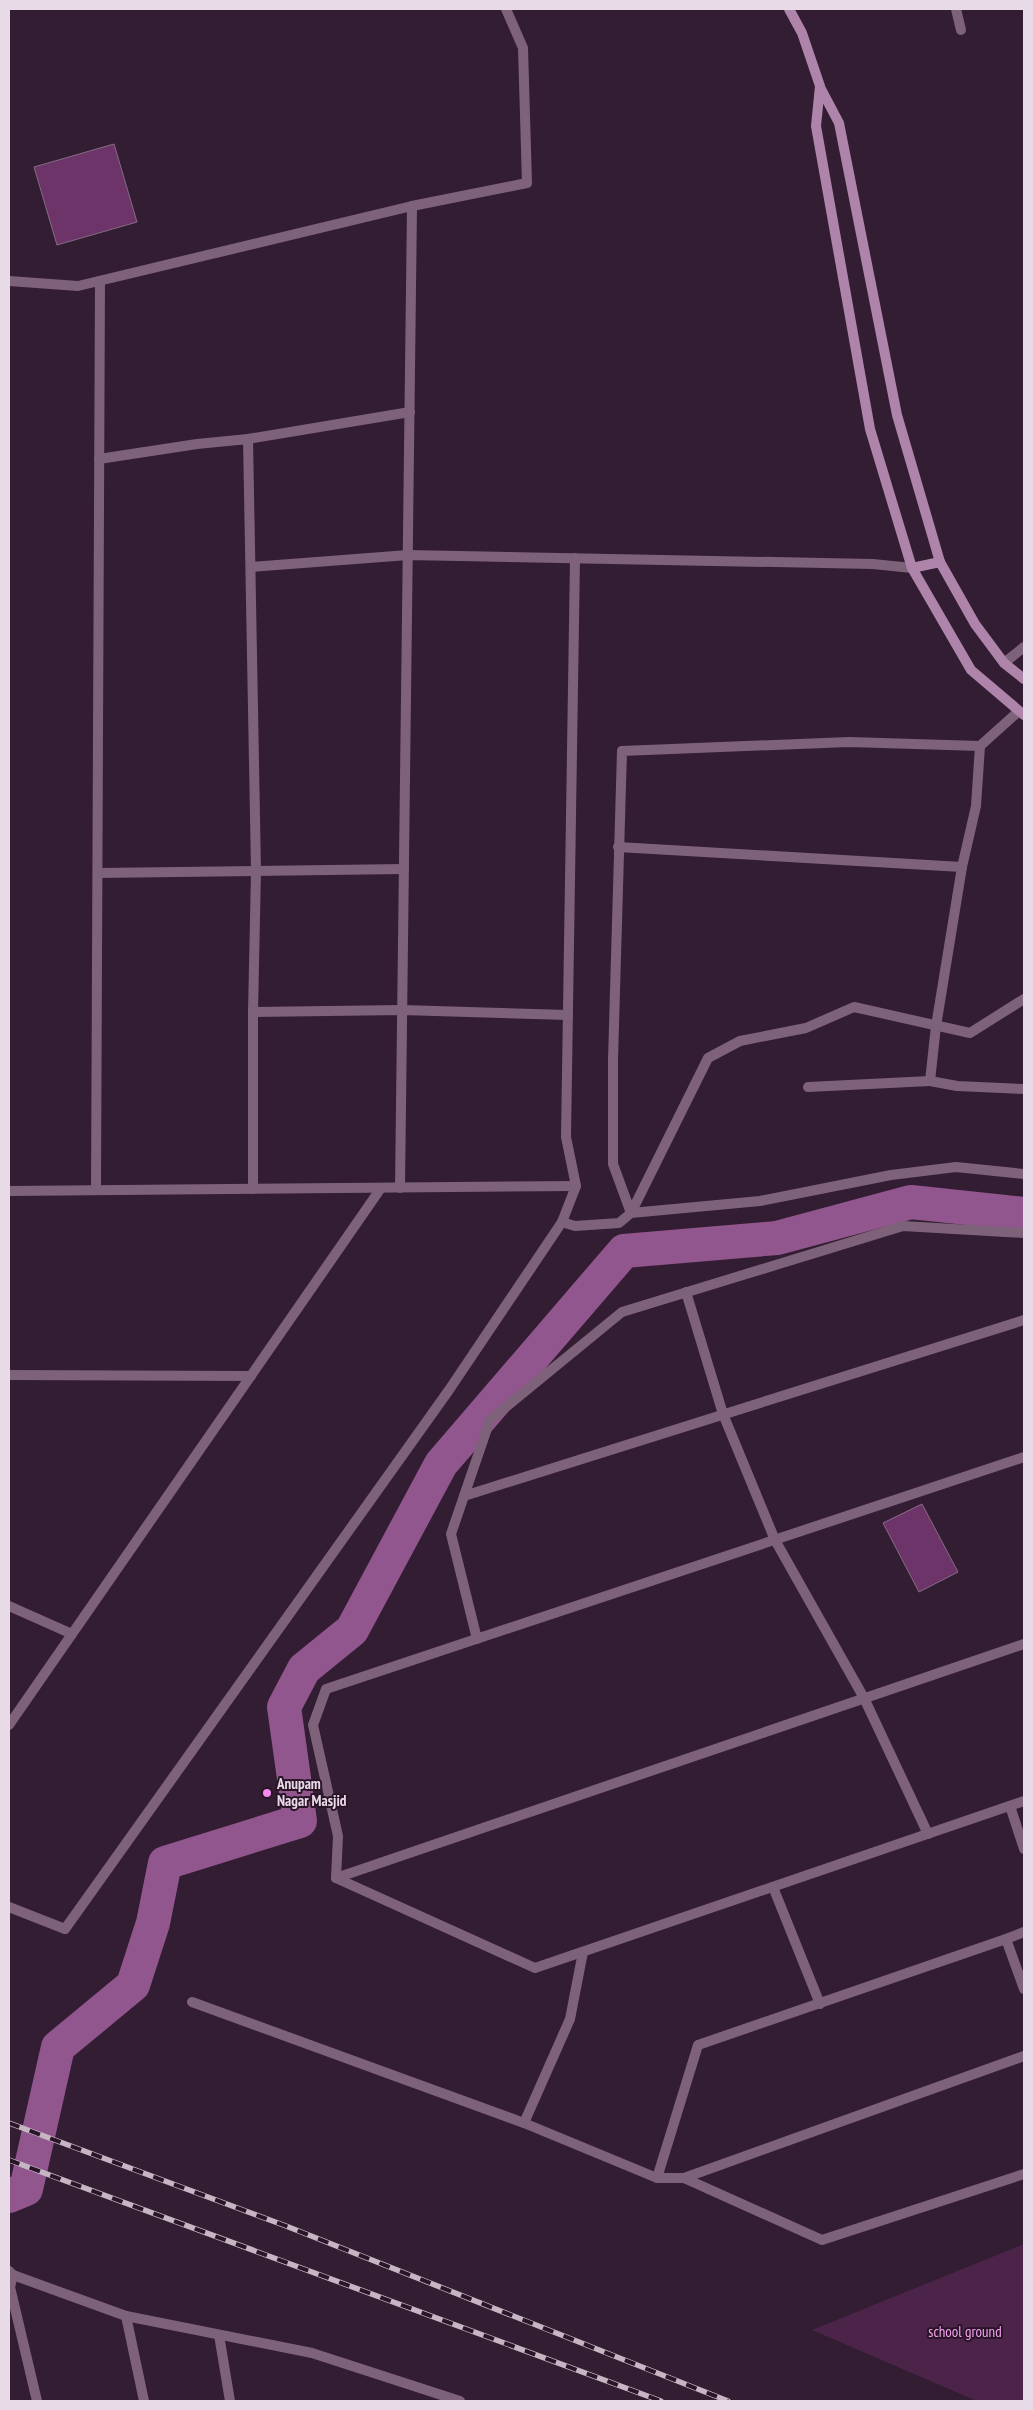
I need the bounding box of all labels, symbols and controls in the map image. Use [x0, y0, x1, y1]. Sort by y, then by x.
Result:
place label: Anupam Nagar Masjid [276, 1774, 347, 1810]
marker: Anupam Nagar Masjid [261, 1787, 273, 1799]
park label: school ground [928, 2322, 1002, 2341]

